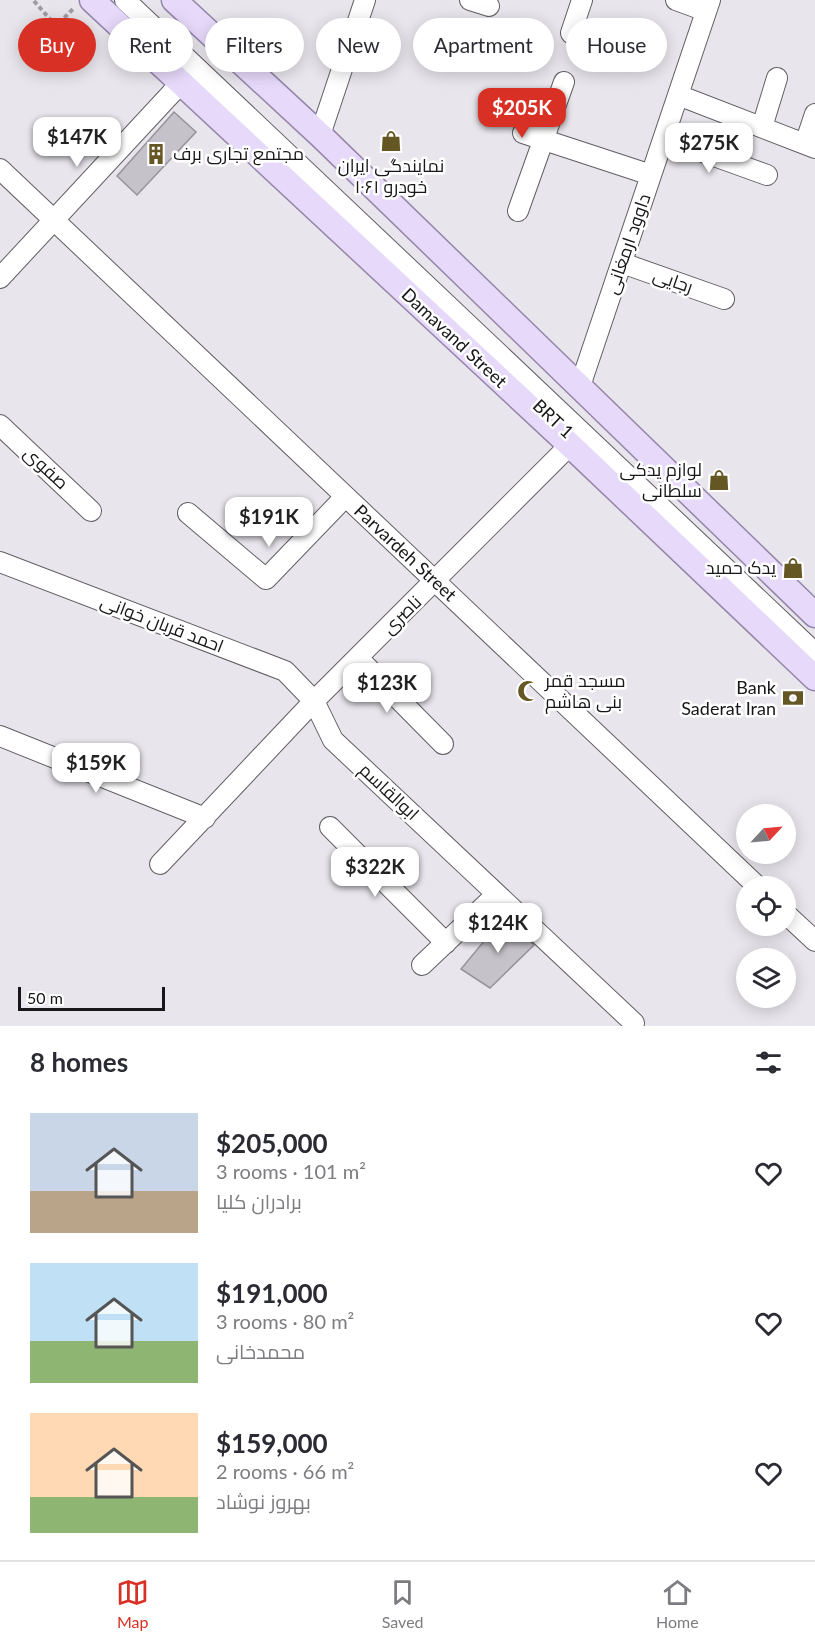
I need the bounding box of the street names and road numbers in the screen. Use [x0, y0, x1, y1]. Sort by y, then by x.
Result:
street label: داوود ارمغانی [600, 190, 656, 297]
street label: رجایی [650, 263, 696, 298]
street label: Damavand Street [397, 283, 512, 392]
street label: BRT 1 [529, 394, 579, 443]
street label: صفوی [19, 441, 73, 494]
street label: Parvardeh Street [350, 499, 462, 606]
street label: احمد قربان خوانی [97, 589, 227, 658]
street label: ناصری [377, 590, 426, 639]
street label: ابوالقاسم [354, 758, 424, 826]

